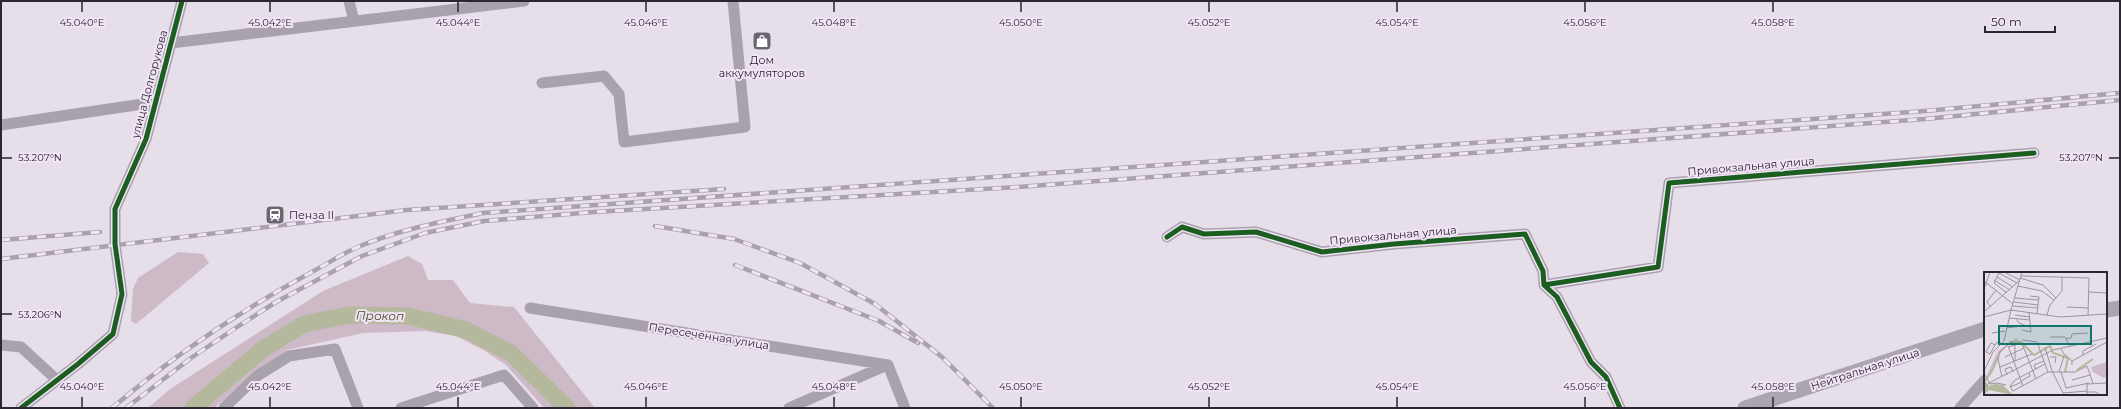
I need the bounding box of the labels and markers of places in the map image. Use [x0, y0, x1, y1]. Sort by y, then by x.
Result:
shop icon: Дом аккумуляторов [751, 30, 773, 52]
place label: Дом аккумуляторов [719, 53, 805, 80]
station icon: Пенза II [264, 204, 286, 226]
place label: Пенза II [289, 208, 334, 222]

